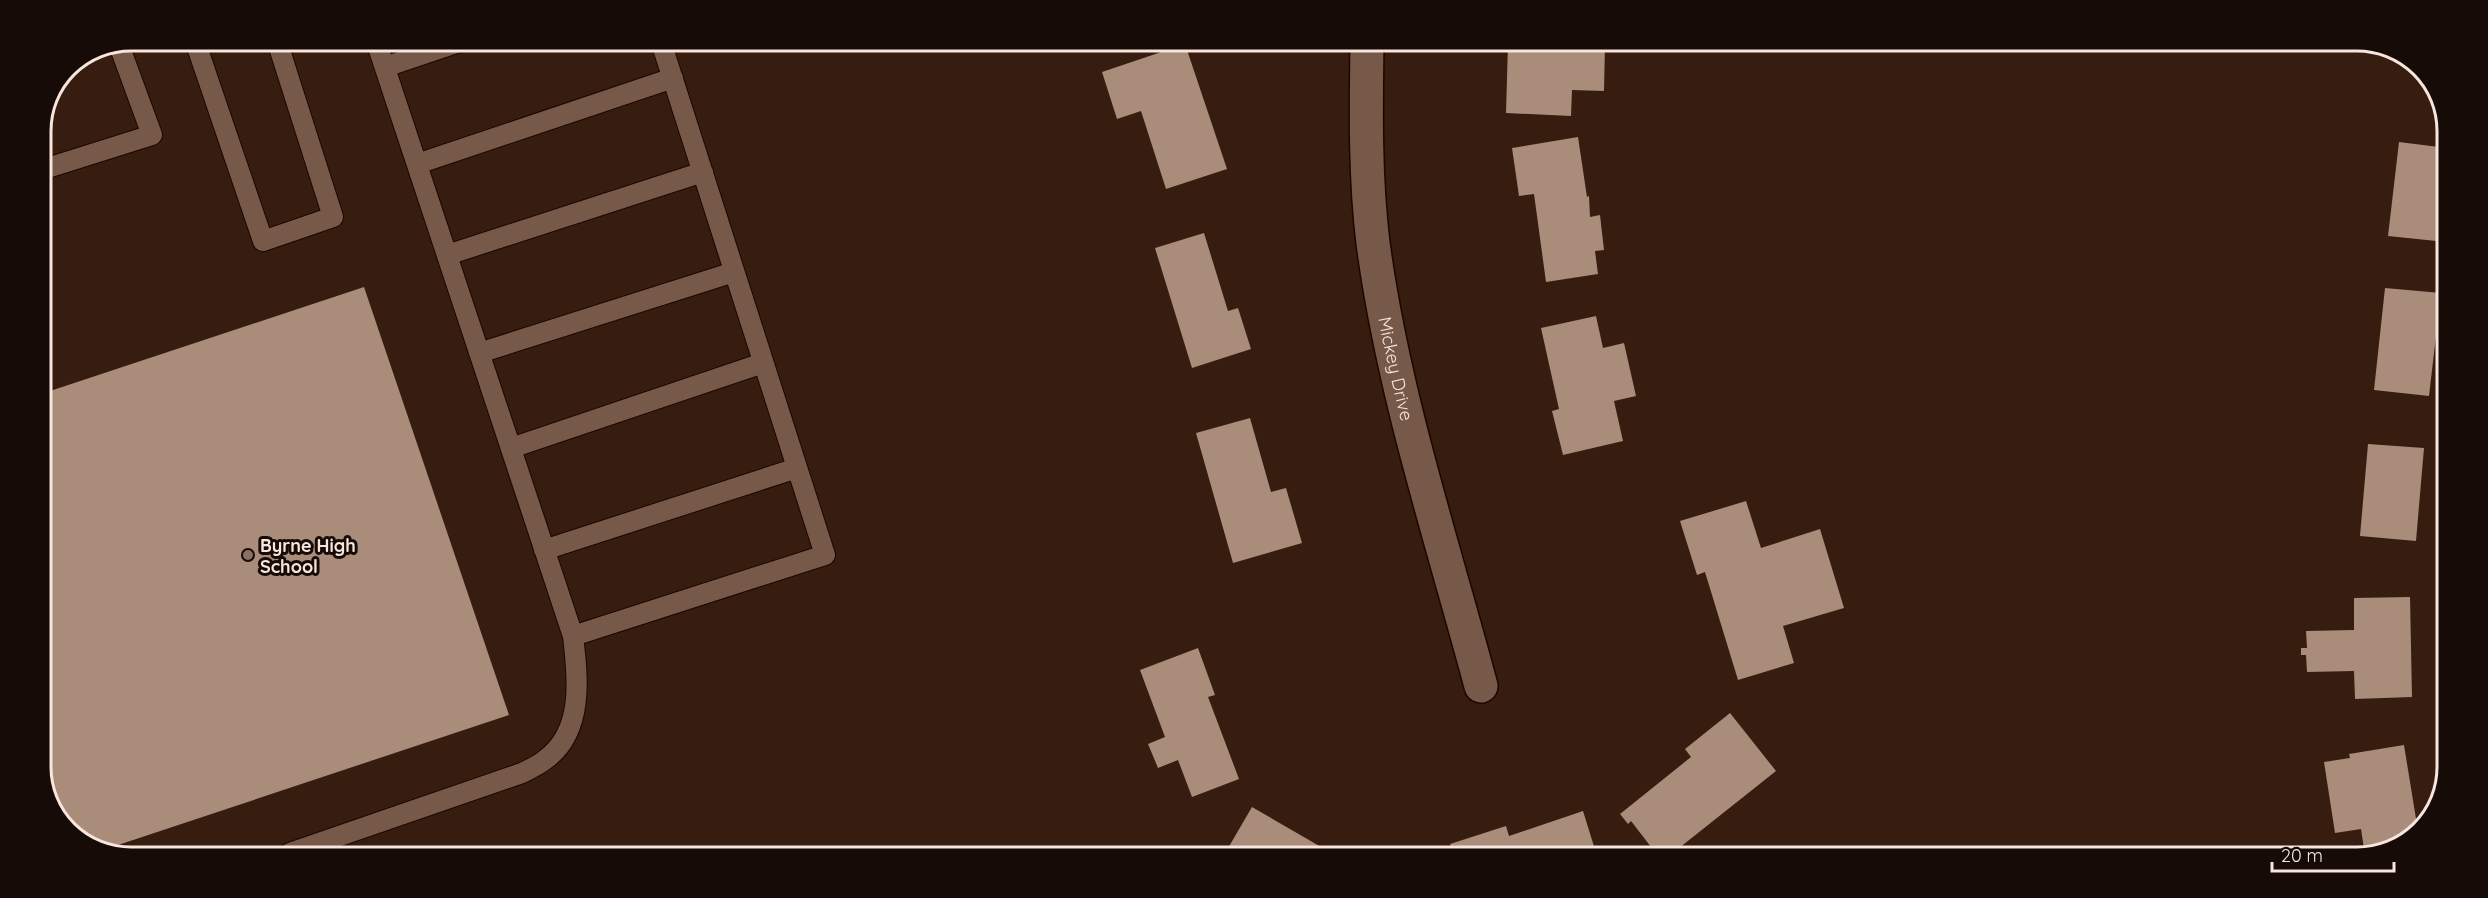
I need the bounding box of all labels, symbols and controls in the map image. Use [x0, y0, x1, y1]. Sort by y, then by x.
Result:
street label: Mickey Drive [1374, 315, 1419, 423]
place label: Byrne High School [260, 534, 356, 578]
marker: Byrne High School [241, 548, 255, 562]
scale bar [2272, 835, 2394, 873]
text: 20 m [2281, 844, 2323, 867]

